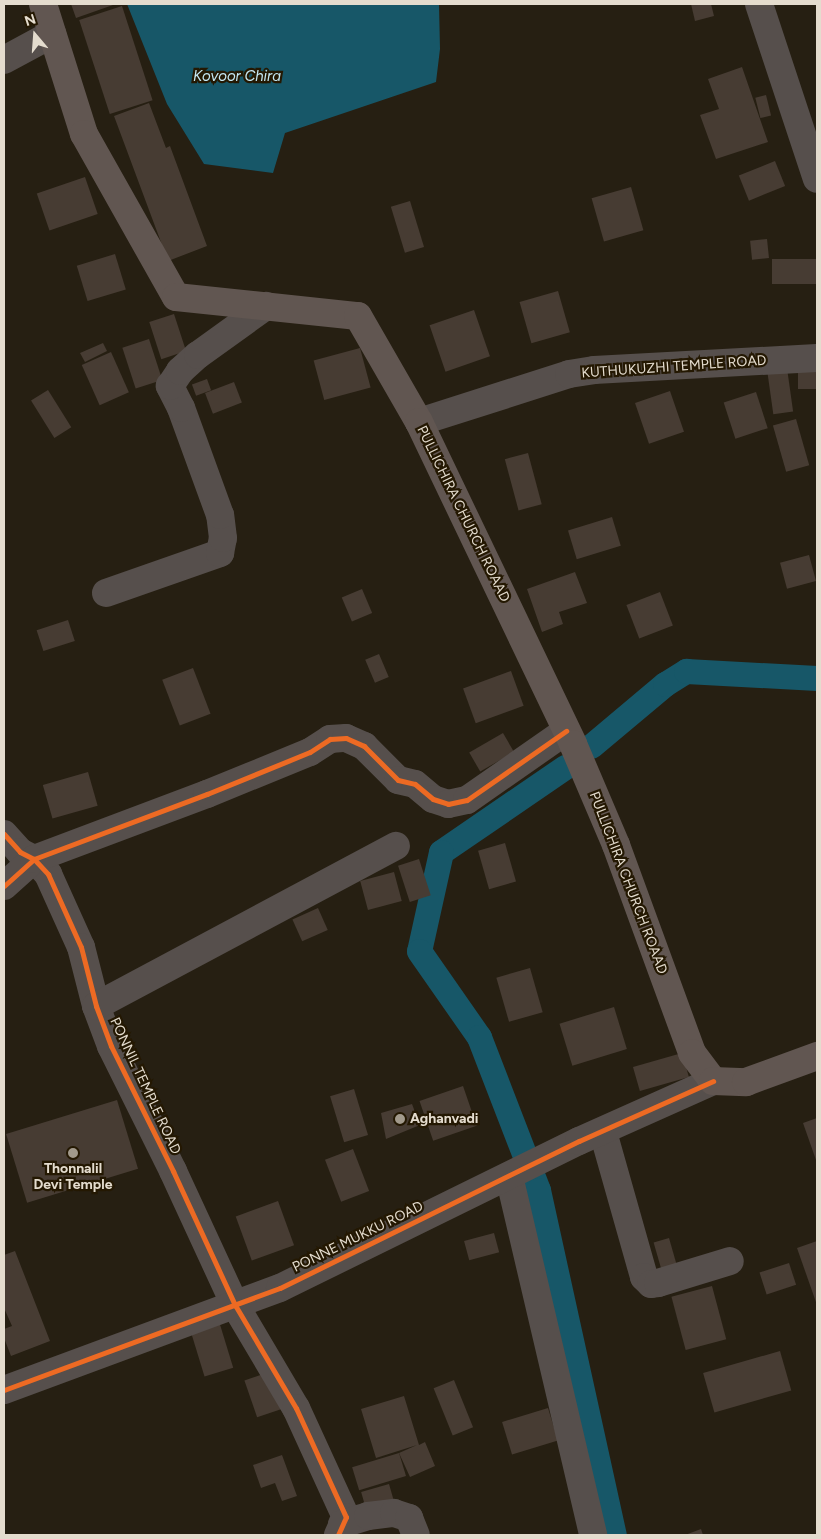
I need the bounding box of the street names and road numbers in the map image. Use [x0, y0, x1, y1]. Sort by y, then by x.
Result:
street label: KUTHUKUZHI TEMPLE ROAD [581, 352, 767, 382]
street label: PULLICHIRA CHURCH ROAAD [413, 423, 513, 605]
street label: PULLICHIRA CHURCH ROAAD [585, 789, 671, 977]
street label: PONNIL TEMPLE ROAD [106, 1015, 184, 1157]
street label: PONNE MUKKU ROAD [290, 1198, 426, 1276]

